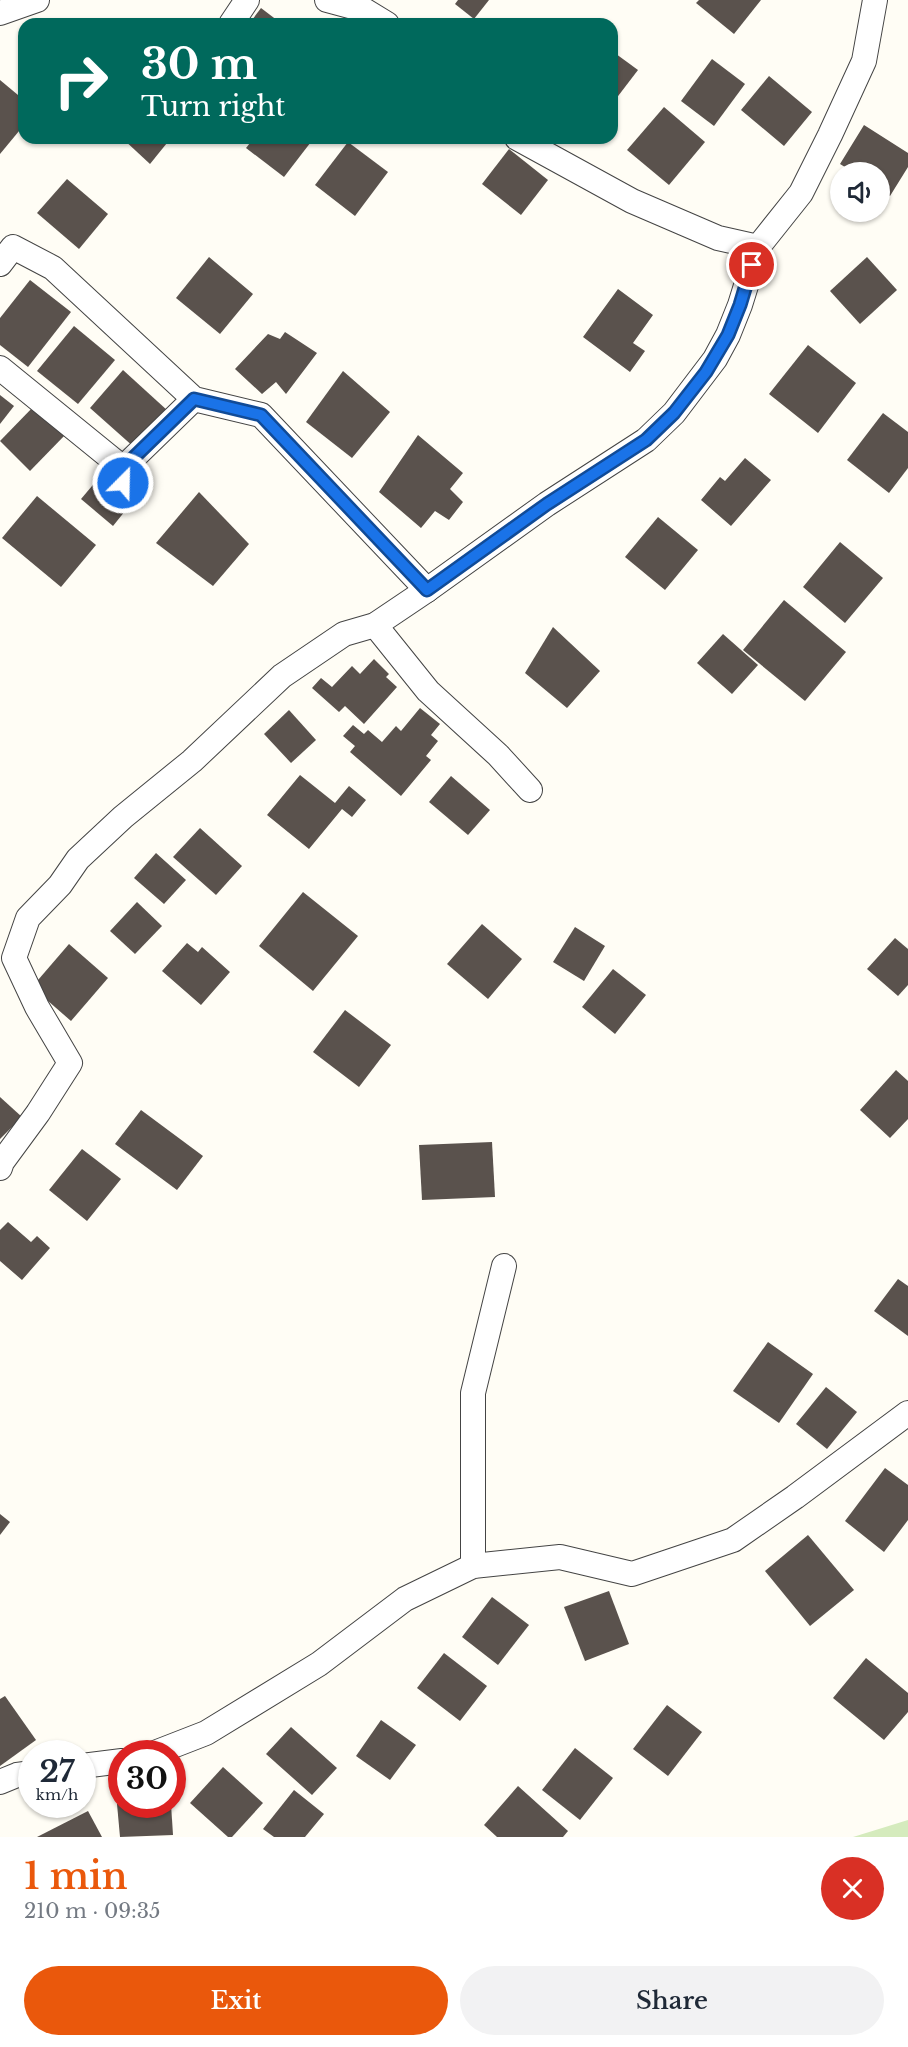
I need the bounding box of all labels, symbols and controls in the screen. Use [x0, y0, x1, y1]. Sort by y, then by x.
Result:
text: 30 m [141, 38, 257, 90]
icon: right [42, 42, 120, 120]
text: Turn right [141, 90, 285, 123]
map controls [830, 162, 890, 222]
button: sound [830, 162, 890, 222]
pin [726, 239, 777, 290]
icon: arrive [735, 248, 768, 281]
position arrow [91, 451, 155, 515]
speed limit sign: 30 [108, 1740, 186, 1818]
text: 27 [39, 1753, 75, 1790]
text: km/h [36, 1785, 78, 1804]
text: 1 min [24, 1854, 128, 1899]
button: close [821, 1857, 884, 1920]
text: 210 m · 09:35 [24, 1899, 160, 1923]
button: Exit [24, 1966, 448, 2035]
button: Share [460, 1966, 884, 2035]

